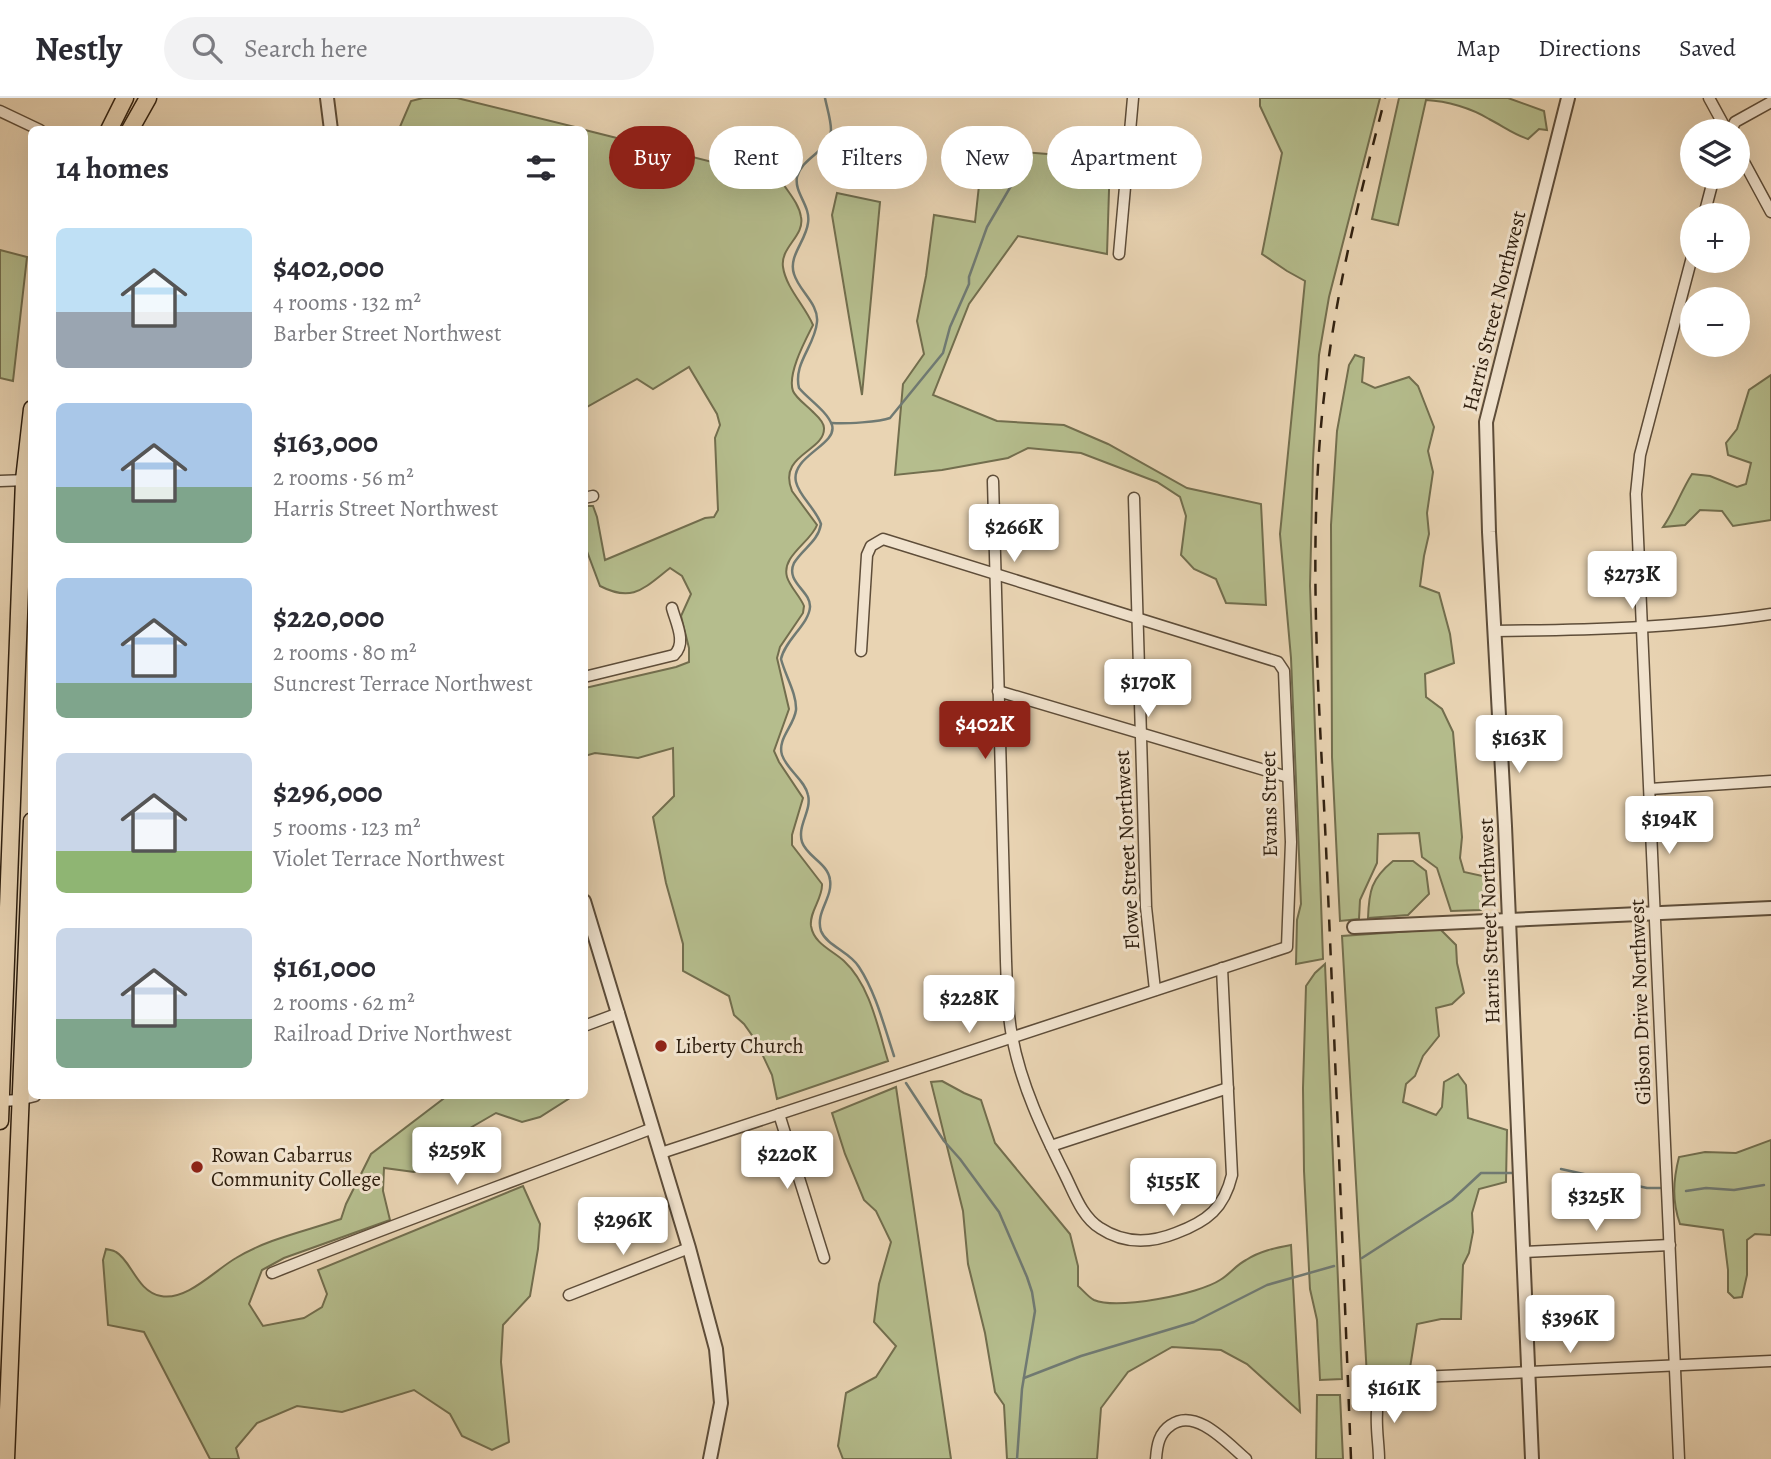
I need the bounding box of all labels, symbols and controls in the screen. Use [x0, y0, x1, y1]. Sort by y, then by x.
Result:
search box [164, 17, 654, 80]
text: Nestly [35, 26, 122, 71]
icon: search [188, 29, 226, 67]
text: Search here [244, 31, 368, 66]
text: Map [1456, 32, 1500, 64]
text: Directions [1538, 32, 1641, 64]
text: Saved [1679, 32, 1736, 64]
map controls [1680, 119, 1750, 357]
button: layers [1680, 119, 1750, 189]
chip: Buy [609, 126, 695, 189]
chip: Rent [709, 126, 803, 189]
chip: Filters [817, 126, 927, 189]
chip: New [941, 126, 1033, 189]
chip: Apartment [1047, 126, 1202, 189]
text: 14 homes [56, 148, 169, 188]
icon: filters [522, 149, 560, 187]
button: + [1680, 203, 1750, 273]
street label: Harris Street Northwest [1456, 208, 1532, 414]
text: $402,000 [273, 247, 384, 287]
icon: home [112, 256, 196, 340]
text: 4 rooms · 132 m² [273, 287, 421, 318]
button: − [1680, 287, 1750, 357]
text: Barber Street Northwest [273, 318, 501, 349]
text: $163,000 [273, 422, 378, 462]
icon: home [112, 431, 196, 515]
text: 2 rooms · 56 m² [273, 462, 414, 493]
text: Harris Street Northwest [273, 493, 498, 524]
pin: $266K [965, 504, 1063, 564]
text: $266K [985, 511, 1043, 542]
pin: $273K [1583, 552, 1681, 611]
text: $273K [1604, 558, 1660, 589]
text: $220,000 [273, 597, 384, 637]
icon: home [112, 606, 196, 690]
text: 2 rooms · 80 m² [273, 637, 417, 668]
pin: $170K [1099, 660, 1197, 719]
text: $170K [1120, 666, 1176, 697]
text: Suncrest Terrace Northwest [273, 668, 533, 699]
pin: $402K [936, 702, 1034, 761]
text: $402K [955, 708, 1015, 739]
pin: $163K [1470, 716, 1568, 775]
text: $163K [1492, 722, 1546, 753]
street label: Flowe Street Northwest [1108, 749, 1146, 951]
street label: Evans Street [1254, 751, 1284, 857]
text: $296,000 [273, 772, 383, 812]
icon: home [112, 781, 196, 865]
pin: $194K [1620, 796, 1718, 856]
text: $194K [1641, 803, 1697, 834]
text: 5 rooms · 123 m² [273, 812, 421, 843]
street label: Harris Street Northwest [1471, 818, 1507, 1024]
text: Violet Terrace Northwest [273, 843, 505, 874]
street label: Gibson Drive Northwest [1622, 898, 1658, 1106]
text: $161,000 [273, 947, 376, 987]
icon: home [112, 956, 196, 1040]
pin: $228K [920, 976, 1018, 1035]
text: $228K [939, 982, 999, 1013]
text: 2 rooms · 62 m² [273, 987, 415, 1018]
text: Railroad Drive Northwest [273, 1018, 512, 1049]
place label: Liberty Church [675, 1032, 804, 1060]
marker: Liberty Church [653, 1038, 669, 1054]
pin: $259K [408, 1128, 506, 1187]
pin: $220K [738, 1132, 836, 1191]
text: $259K [428, 1134, 486, 1165]
text: $220K [757, 1138, 817, 1169]
place label: Rowan Cabarrus Community College [211, 1141, 381, 1193]
pin: $155K [1124, 1158, 1222, 1218]
marker: Rowan Cabarrus Community College [189, 1159, 205, 1175]
text: $155K [1146, 1165, 1200, 1196]
pin: $325K [1547, 1174, 1645, 1233]
text: $325K [1568, 1180, 1624, 1211]
pin: $296K [574, 1198, 672, 1257]
text: $296K [594, 1204, 652, 1235]
pin: $396K [1521, 1296, 1619, 1355]
text: $396K [1541, 1302, 1599, 1333]
pin: $161K [1345, 1366, 1443, 1425]
text: $161K [1367, 1372, 1421, 1403]

